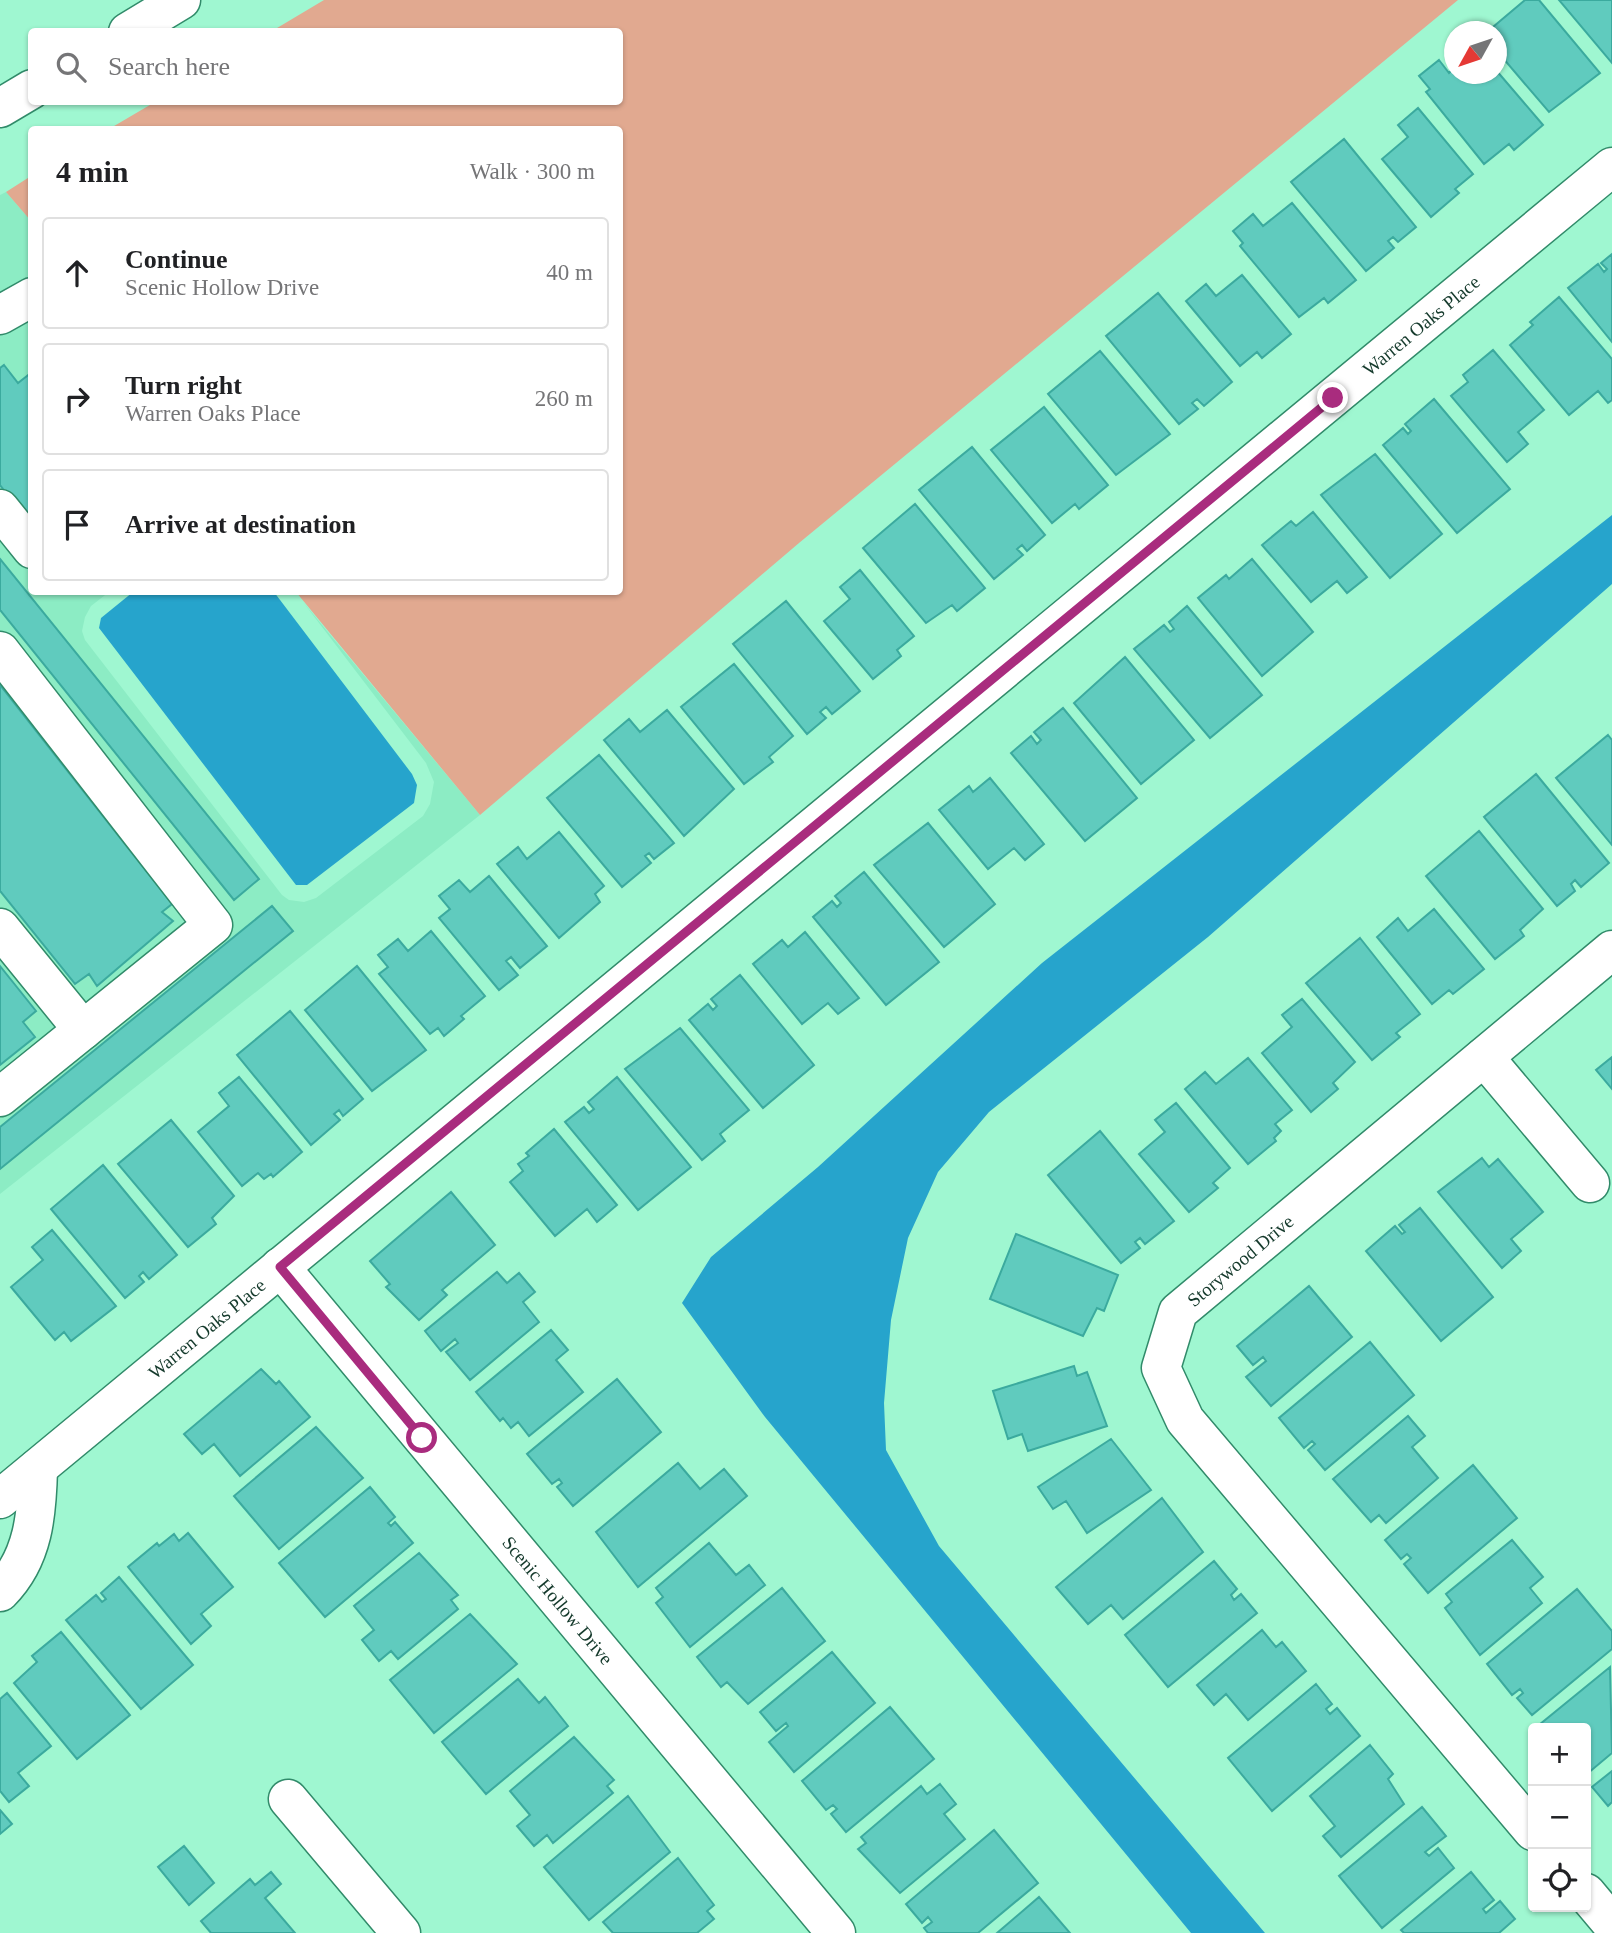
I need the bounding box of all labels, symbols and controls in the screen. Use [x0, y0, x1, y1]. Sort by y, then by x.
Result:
north arrow [1444, 21, 1507, 84]
search box [28, 28, 623, 105]
icon: search [52, 48, 90, 86]
text: Search here [108, 52, 230, 81]
text: 4 min [56, 155, 129, 188]
text: Walk · 300 m [470, 159, 595, 184]
text: Continue [125, 245, 228, 274]
icon: ahead [58, 254, 96, 292]
text: 40 m [546, 260, 593, 285]
street label: Warren Oaks Place [1358, 271, 1484, 380]
text: Scenic Hollow Drive [125, 275, 319, 300]
text: Turn right [125, 371, 242, 400]
icon: right [58, 380, 96, 418]
route end [1317, 382, 1348, 413]
text: 260 m [535, 386, 593, 411]
text: Warren Oaks Place [125, 401, 301, 426]
icon: arrive [58, 506, 96, 544]
text: Arrive at destination [125, 510, 356, 539]
street label: Storywood Drive [1183, 1211, 1297, 1311]
street label: Warren Oaks Place [144, 1274, 270, 1383]
route start [406, 1422, 437, 1453]
street label: Scenic Hollow Drive [498, 1532, 617, 1669]
map controls [1528, 1723, 1591, 1912]
button: + [1528, 1723, 1591, 1786]
button: − [1528, 1786, 1591, 1849]
button: locate [1528, 1849, 1591, 1912]

